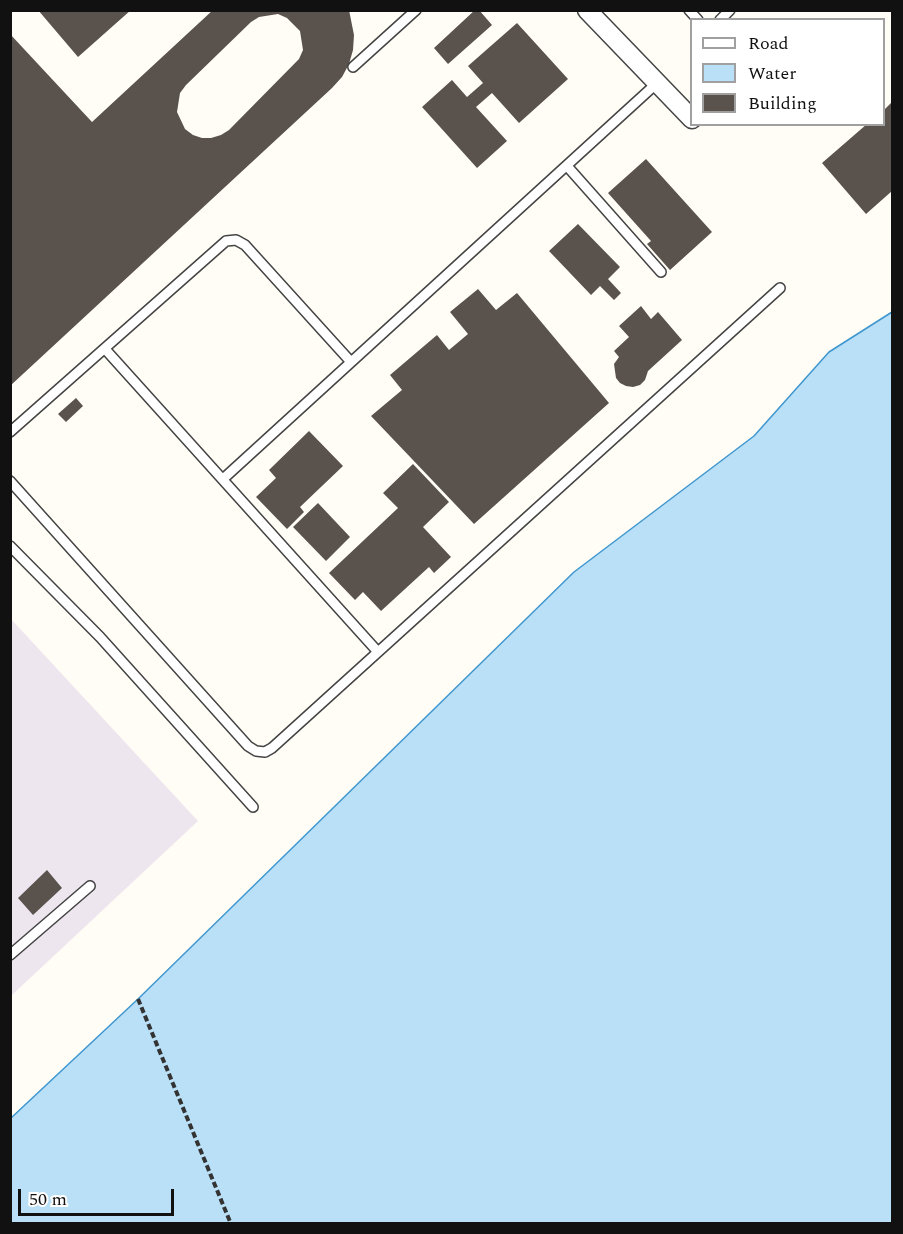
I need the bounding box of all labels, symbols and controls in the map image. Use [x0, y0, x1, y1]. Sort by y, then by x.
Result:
legend [690, 18, 885, 126]
text: Road [748, 30, 789, 57]
text: Water [748, 60, 796, 87]
text: Building [748, 90, 817, 117]
scale bar [21, 1177, 177, 1215]
text: 50 m [29, 1186, 67, 1213]

